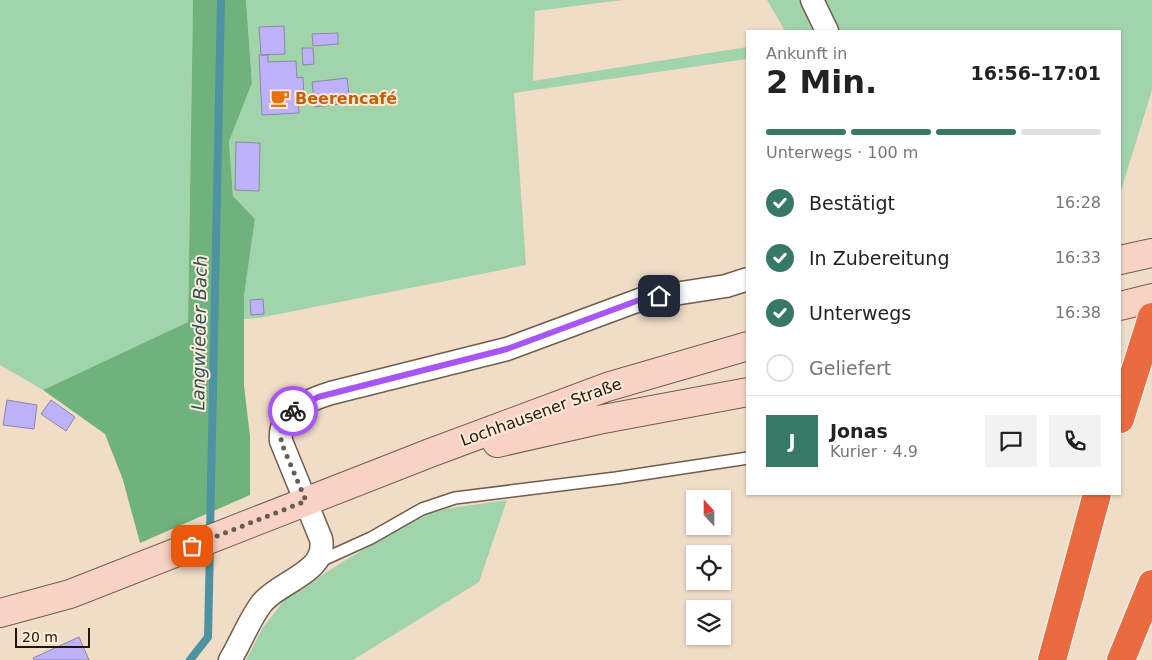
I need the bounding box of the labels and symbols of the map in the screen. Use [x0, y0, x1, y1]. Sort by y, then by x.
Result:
cafe icon: Beerencafé [269, 87, 291, 109]
place label: Beerencafé [295, 89, 397, 108]
water label: Langwieder Bach [187, 255, 211, 411]
pin [638, 275, 680, 317]
street label: Lochhausener Straße [458, 374, 624, 450]
courier [268, 386, 318, 436]
north arrow [686, 490, 731, 535]
pin [171, 525, 213, 567]
scale bar [15, 625, 90, 648]

